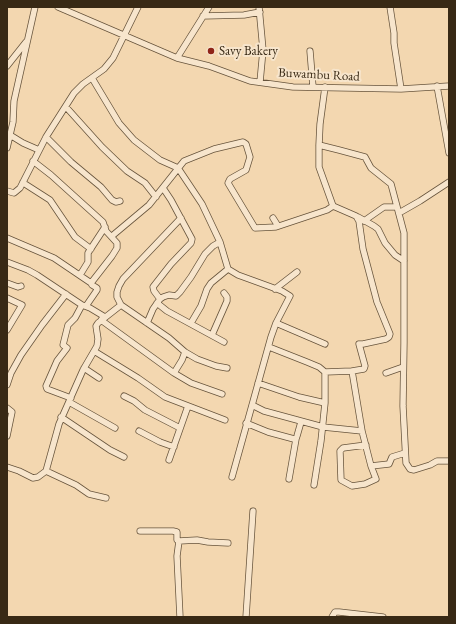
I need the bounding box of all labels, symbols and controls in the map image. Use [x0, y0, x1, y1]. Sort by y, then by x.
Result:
place label: Savy Bakery [219, 43, 278, 59]
marker: Savy Bakery [206, 46, 216, 56]
street label: Buwambu Road [278, 65, 360, 85]

